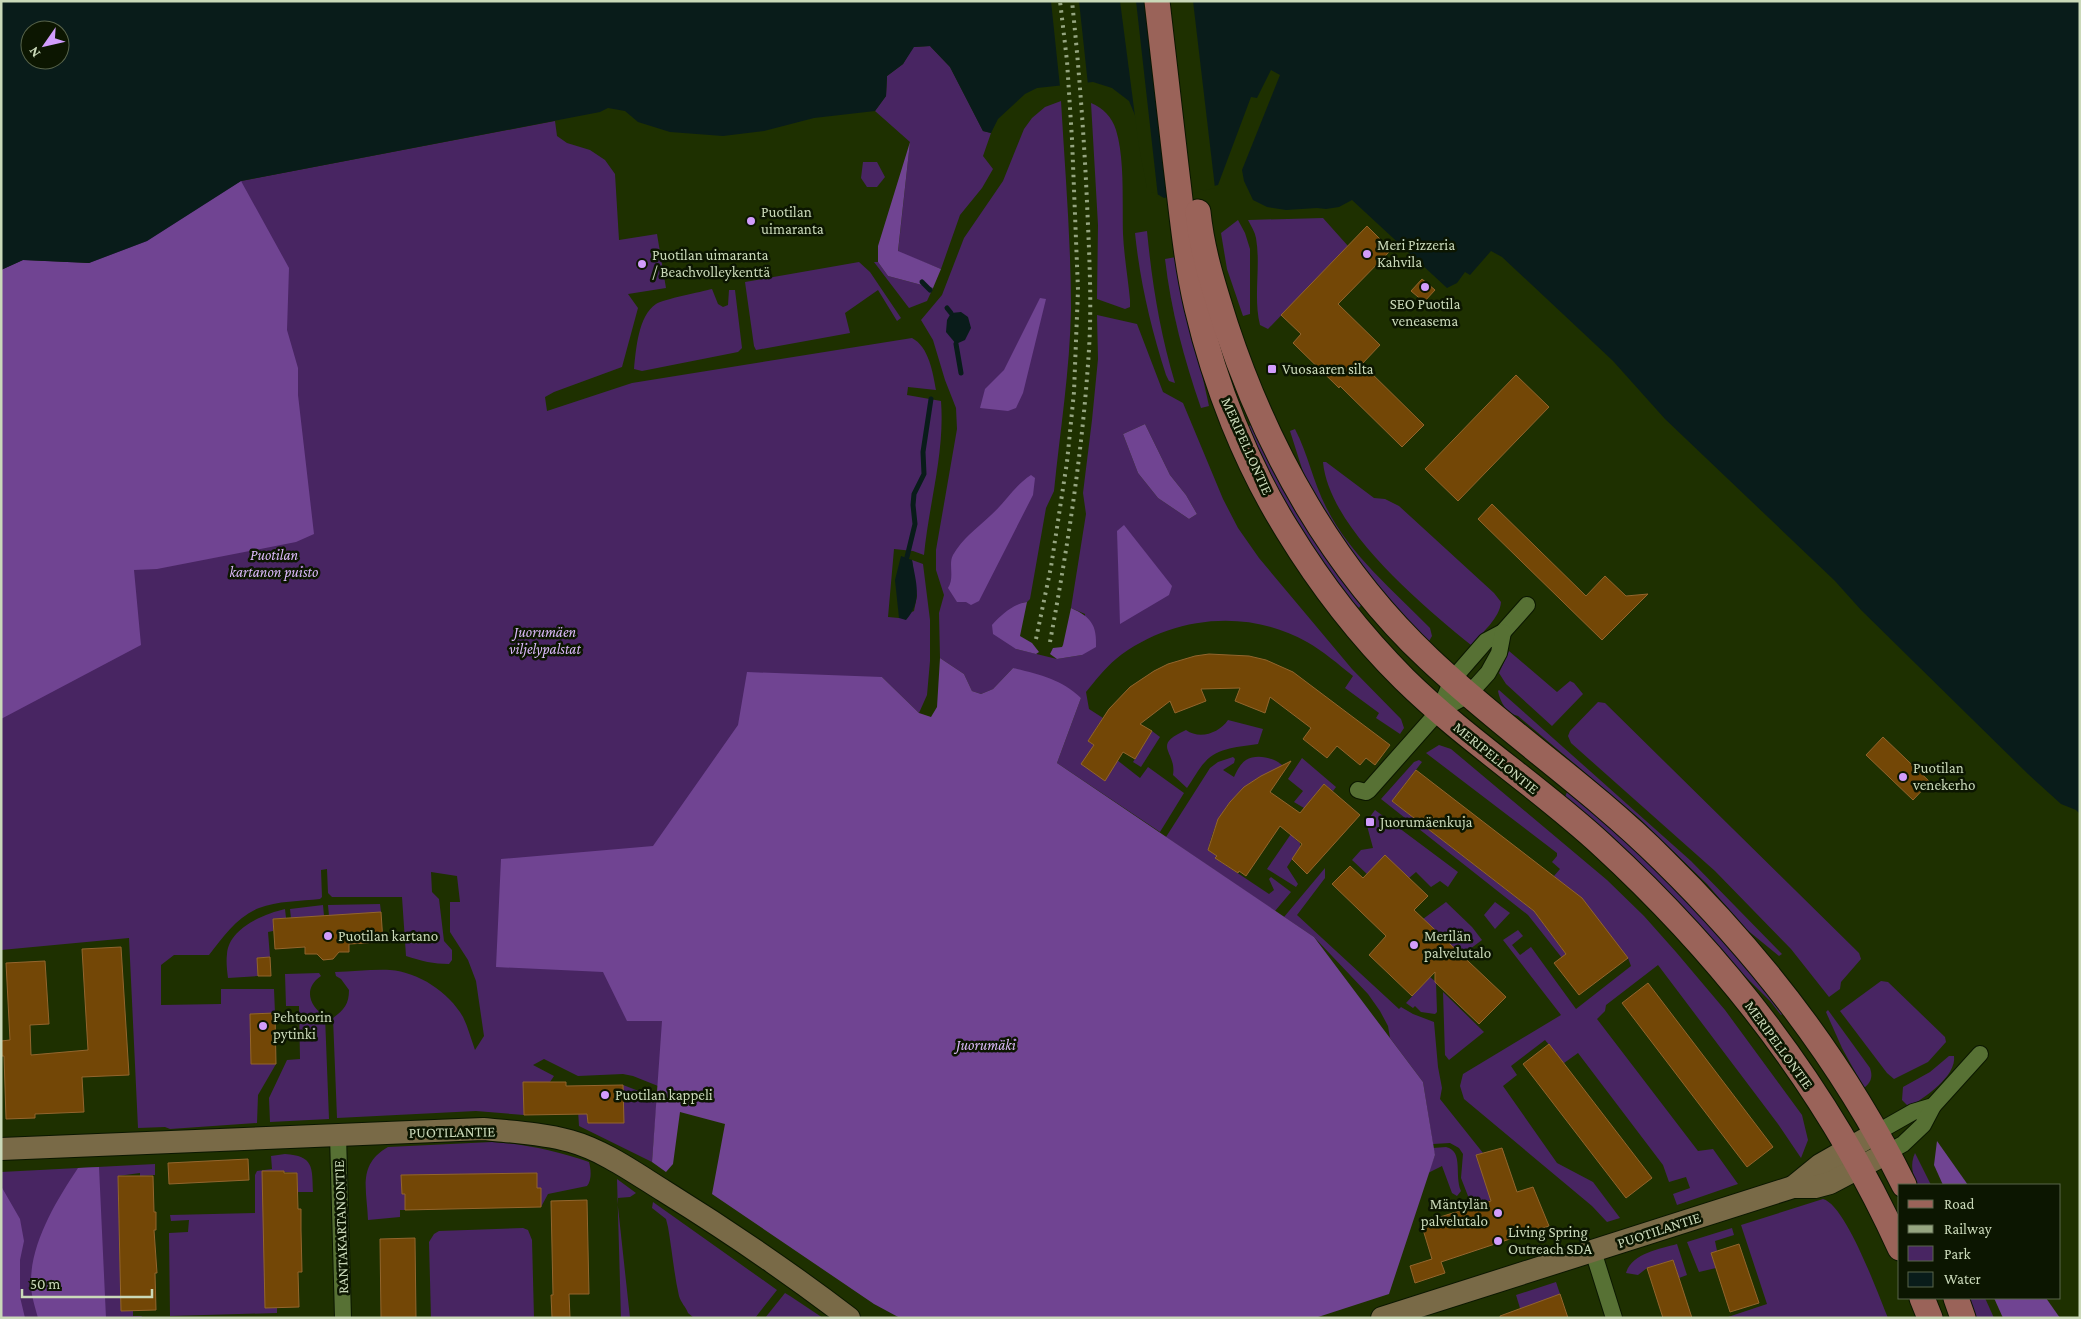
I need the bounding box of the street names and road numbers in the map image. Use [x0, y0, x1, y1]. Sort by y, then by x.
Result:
street label: MERIPELLONTIE [1218, 395, 1276, 497]
street label: MERIPELLONTIE [1450, 719, 1542, 797]
street label: MERIPELLONTIE [1742, 998, 1816, 1092]
street label: PUOTILANTIE [409, 1123, 495, 1141]
street label: RANTAKARTANONTIE [331, 1160, 351, 1294]
street label: PUOTILANTIE [1615, 1209, 1703, 1251]

